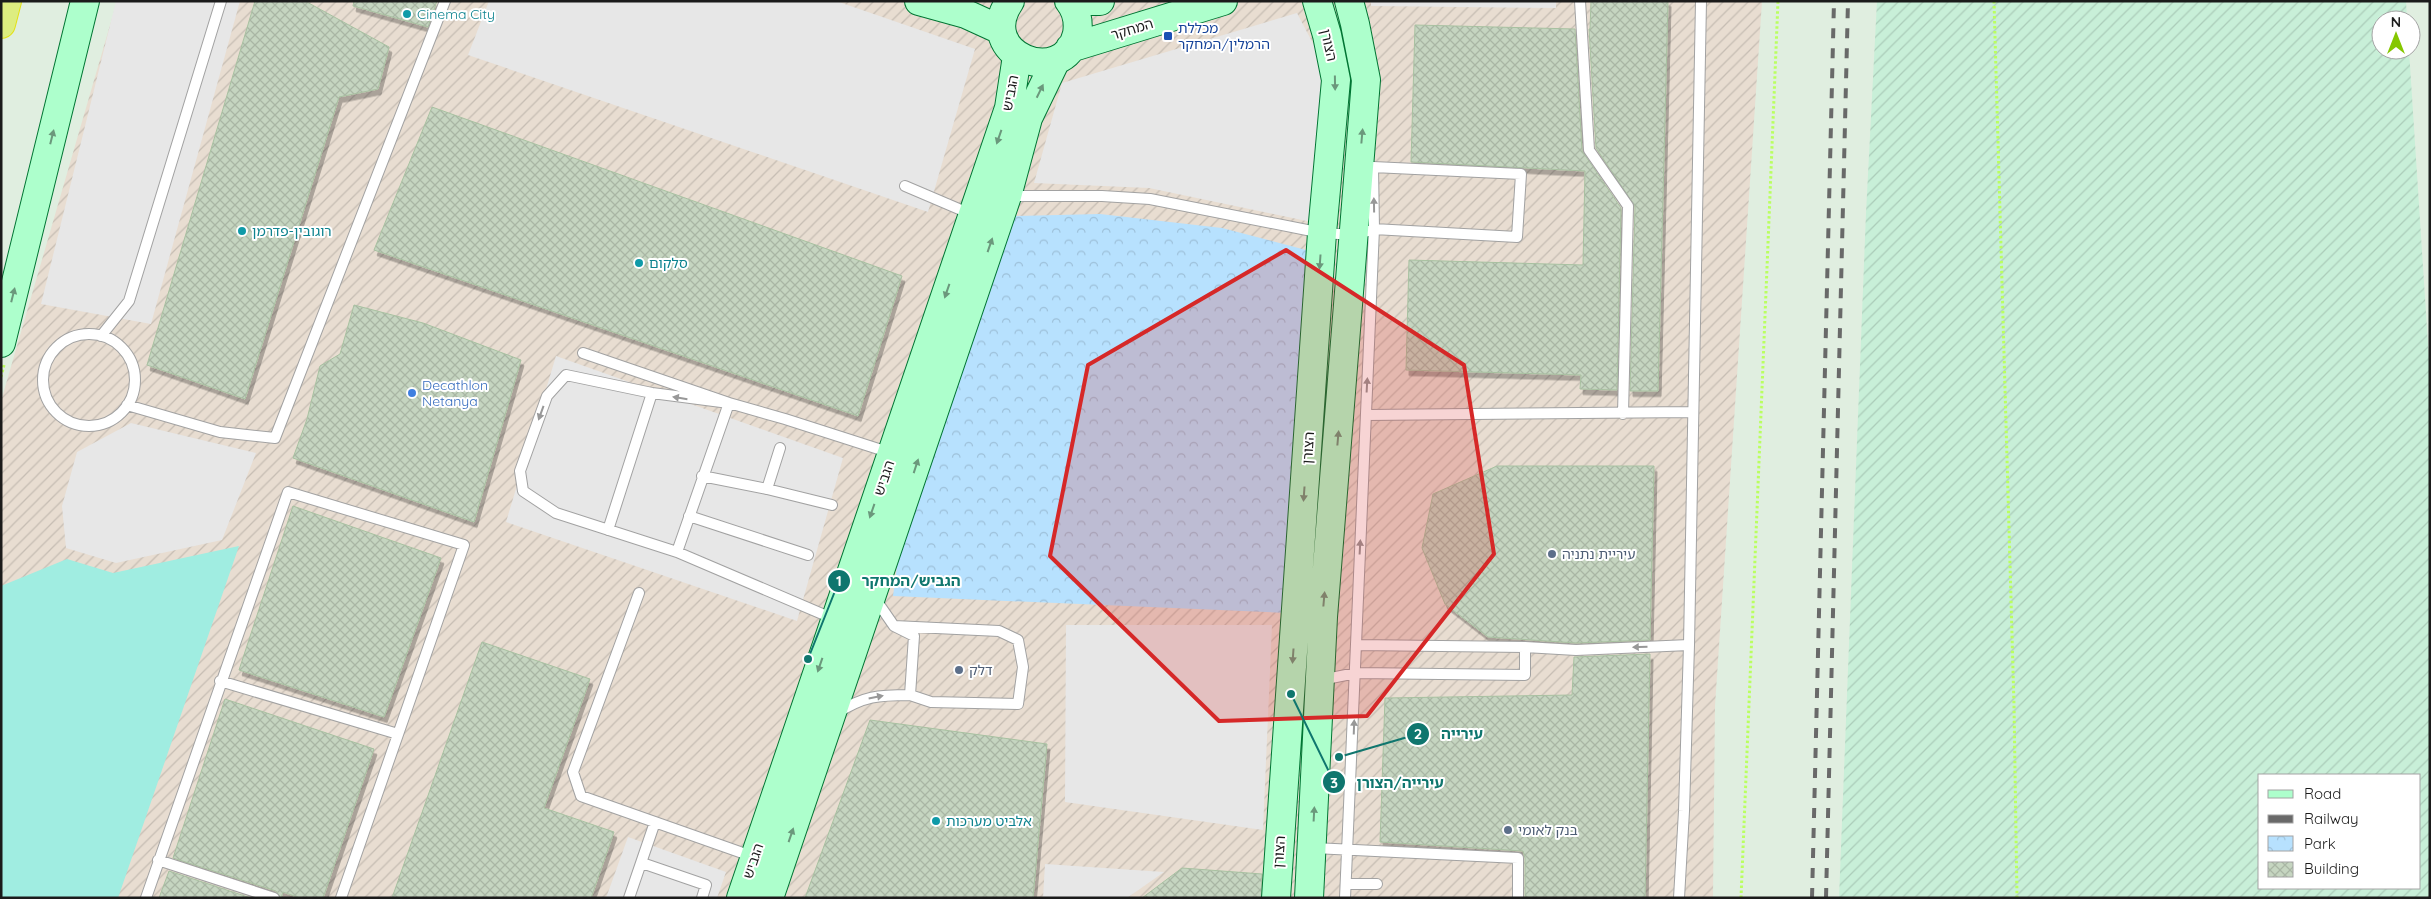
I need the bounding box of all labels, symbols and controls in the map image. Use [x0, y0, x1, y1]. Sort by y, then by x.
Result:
place label: Cinema City [417, 5, 495, 23]
marker: Cinema City [401, 8, 413, 20]
north arrow [2371, 10, 2421, 60]
text: N [2391, 13, 2401, 31]
street label: המחקר [1109, 14, 1155, 44]
place label: מכללת הרמלין/המחקר [1178, 19, 1270, 53]
street label: הצורן [1317, 27, 1341, 63]
marker: מכללת הרמלין/המחקר [1162, 30, 1174, 42]
street label: הגביש [998, 73, 1022, 113]
one-way arrow [1331, 75, 1339, 91]
one-way arrow [1037, 84, 1045, 98]
one-way arrow [1358, 128, 1366, 144]
one-way arrow [48, 130, 56, 145]
one-way arrow [995, 130, 1003, 145]
one-way arrow [1370, 196, 1378, 212]
place label: רוגובין-פדרמן [252, 222, 332, 240]
marker: רוגובין-פדרמן [236, 225, 248, 237]
one-way arrow [987, 238, 994, 253]
place label: סלקום [649, 254, 688, 272]
one-way arrow [1316, 254, 1324, 270]
marker: סלקום [633, 257, 645, 269]
one-way arrow [943, 284, 950, 299]
one-way arrow [9, 288, 17, 303]
place label: Decathlon Netanya [422, 376, 488, 410]
one-way arrow [1364, 376, 1372, 392]
marker: Decathlon Netanya [406, 387, 418, 399]
one-way arrow [672, 393, 688, 401]
one-way arrow [537, 405, 544, 420]
one-way arrow [1334, 429, 1342, 445]
street label: הצורן [1298, 431, 1318, 465]
street label: הגביש [870, 458, 898, 498]
one-way arrow [912, 458, 920, 473]
one-way arrow [1300, 486, 1308, 502]
one-way arrow [868, 504, 875, 519]
one-way arrow [1357, 539, 1365, 555]
place label: עיריית נתניה [1562, 545, 1636, 563]
marker: עיריית נתניה [1546, 548, 1558, 560]
callout: הגביש/המחקר [827, 566, 971, 596]
text: 1 [836, 571, 842, 590]
text: הגביש/המחקר [861, 571, 961, 590]
one-way arrow [1320, 591, 1328, 607]
one-way arrow [1632, 643, 1648, 651]
one-way arrow [1289, 648, 1297, 664]
one-way arrow [816, 658, 824, 673]
place label: דלק [969, 661, 993, 679]
marker: דלק [953, 664, 965, 676]
one-way arrow [868, 693, 883, 701]
one-way arrow [1350, 718, 1358, 734]
callout: עירייה [1406, 719, 1493, 749]
text: 2 [1414, 724, 1422, 743]
text: עירייה [1441, 724, 1483, 743]
callout: עירייה/הצורן [1321, 767, 1454, 797]
text: 3 [1330, 773, 1338, 792]
text: עירייה/הצורן [1356, 773, 1444, 792]
legend [2258, 774, 2421, 889]
text: Road [2304, 784, 2341, 803]
one-way arrow [1311, 806, 1319, 822]
text: Railway [2304, 809, 2359, 828]
place label: אלביט מערכות [946, 812, 1032, 830]
marker: אלביט מערכות [930, 815, 942, 827]
place label: בנק לאומי [1518, 821, 1578, 839]
marker: בנק לאומי [1502, 824, 1514, 836]
one-way arrow [787, 827, 795, 842]
text: Park [2304, 834, 2336, 853]
street label: הצורן [1269, 835, 1289, 869]
street label: הגביש [739, 841, 767, 881]
text: Building [2304, 859, 2359, 878]

